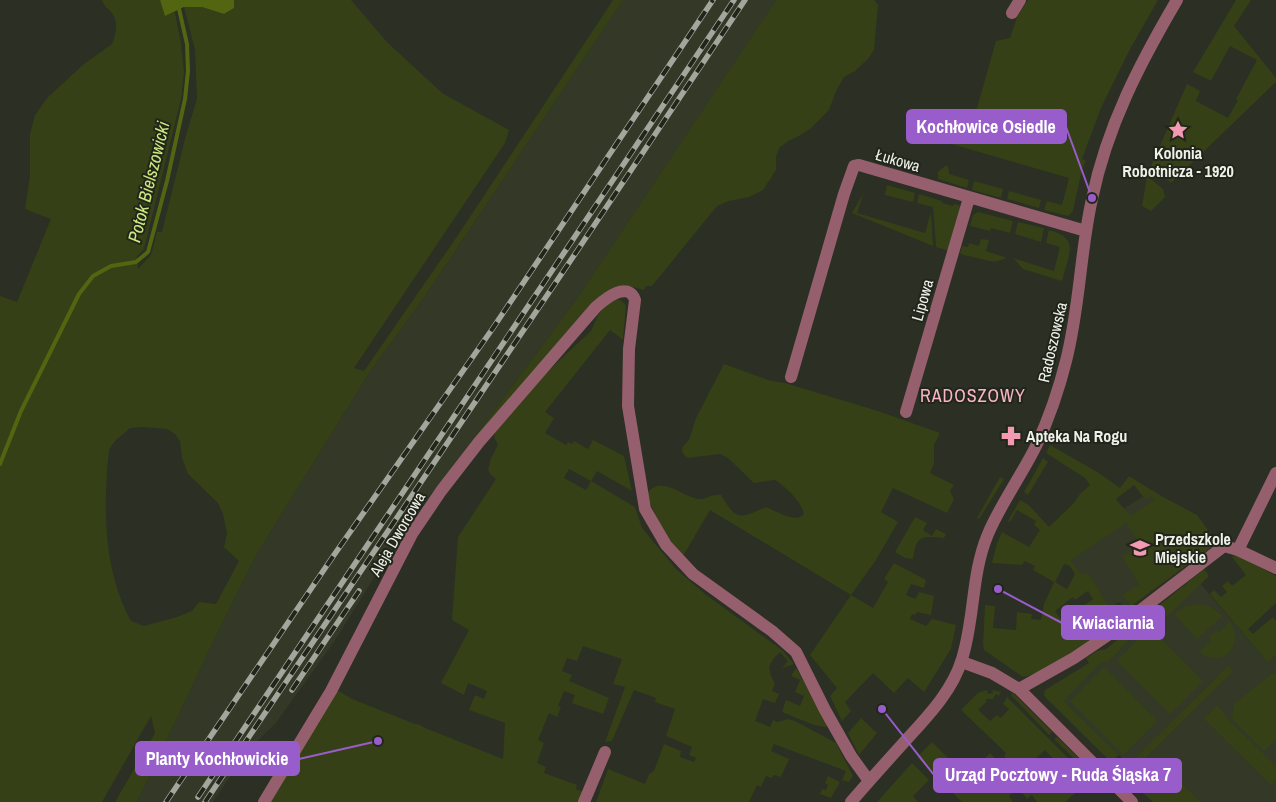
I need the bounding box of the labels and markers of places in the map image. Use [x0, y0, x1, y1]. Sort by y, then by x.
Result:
callout: Kochłowice Osiedle [907, 110, 1066, 143]
place icon: Kolonia Robotnicza - 1920 [1167, 119, 1189, 141]
place label: Kolonia Robotnicza - 1920 [1122, 142, 1234, 182]
pharmacy icon: Apteka Na Rogu [1000, 425, 1022, 447]
place label: Apteka Na Rogu [1026, 425, 1127, 447]
place label: Przedszkole Miejskie [1155, 528, 1231, 568]
school or university icon: Przedszkole Miejskie [1129, 537, 1151, 559]
callout: Kwiaciarnia [1062, 606, 1164, 639]
callout: Planty Kochłowickie [136, 742, 299, 775]
callout: Urząd Pocztowy - Ruda Śląska 7 [934, 759, 1181, 792]

